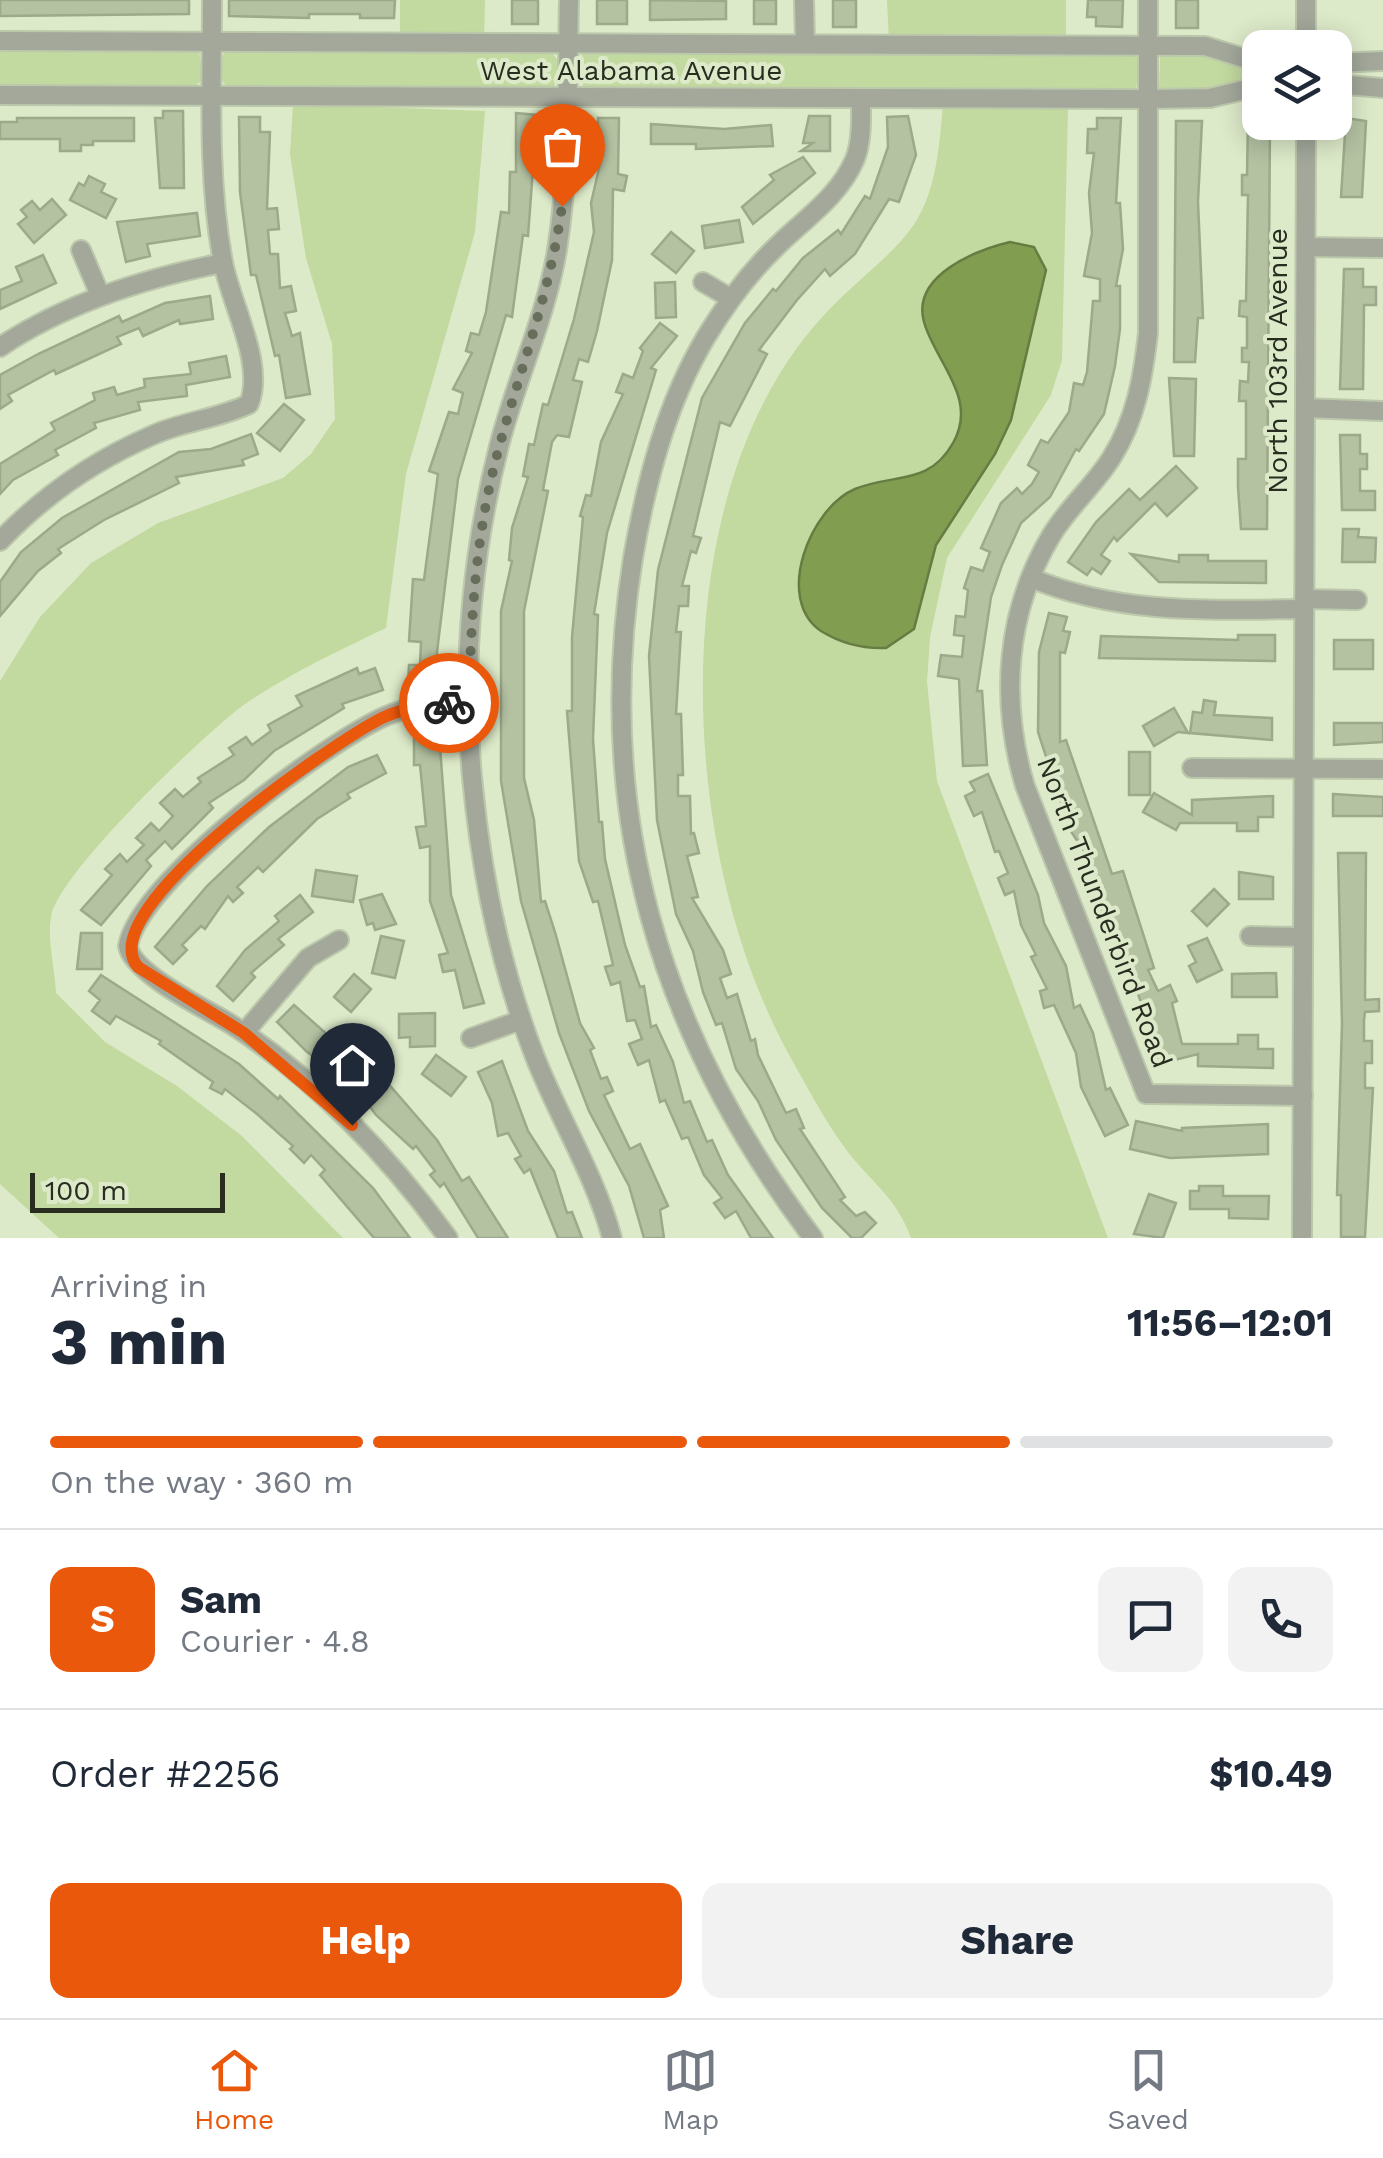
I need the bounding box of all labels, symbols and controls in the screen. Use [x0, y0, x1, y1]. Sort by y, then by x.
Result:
map controls [1242, 30, 1352, 140]
button: layers [1242, 30, 1352, 140]
street label: West Alabama Avenue [480, 54, 782, 87]
pin [520, 104, 605, 207]
icon: bag [535, 119, 590, 174]
street label: North 103rd Avenue [1261, 228, 1294, 494]
courier [399, 653, 499, 753]
icon: bike [422, 676, 477, 731]
street label: North Thunderbird Road [1030, 752, 1179, 1072]
pin [310, 1023, 395, 1126]
icon: home [325, 1038, 380, 1093]
scale bar [30, 1168, 225, 1212]
text: 100 m [45, 1174, 127, 1207]
text: Arriving in [50, 1267, 207, 1305]
text: 11:56–12:01 [1127, 1301, 1333, 1345]
text: 3 min [50, 1304, 228, 1380]
text: On the way · 360 m [50, 1463, 354, 1501]
button: chat [1098, 1567, 1203, 1672]
button: phone [1228, 1567, 1333, 1672]
text: Sam [180, 1578, 262, 1622]
text: S [90, 1597, 115, 1641]
text: Courier · 4.8 [180, 1622, 370, 1660]
text: Order #2256 [50, 1752, 280, 1796]
text: $10.49 [1209, 1752, 1333, 1796]
button: Help [50, 1883, 682, 1998]
button: Share [702, 1883, 1333, 1998]
tab: Home [194, 2043, 274, 2136]
tab: Map [662, 2043, 719, 2136]
tab: Saved [1108, 2043, 1189, 2136]

